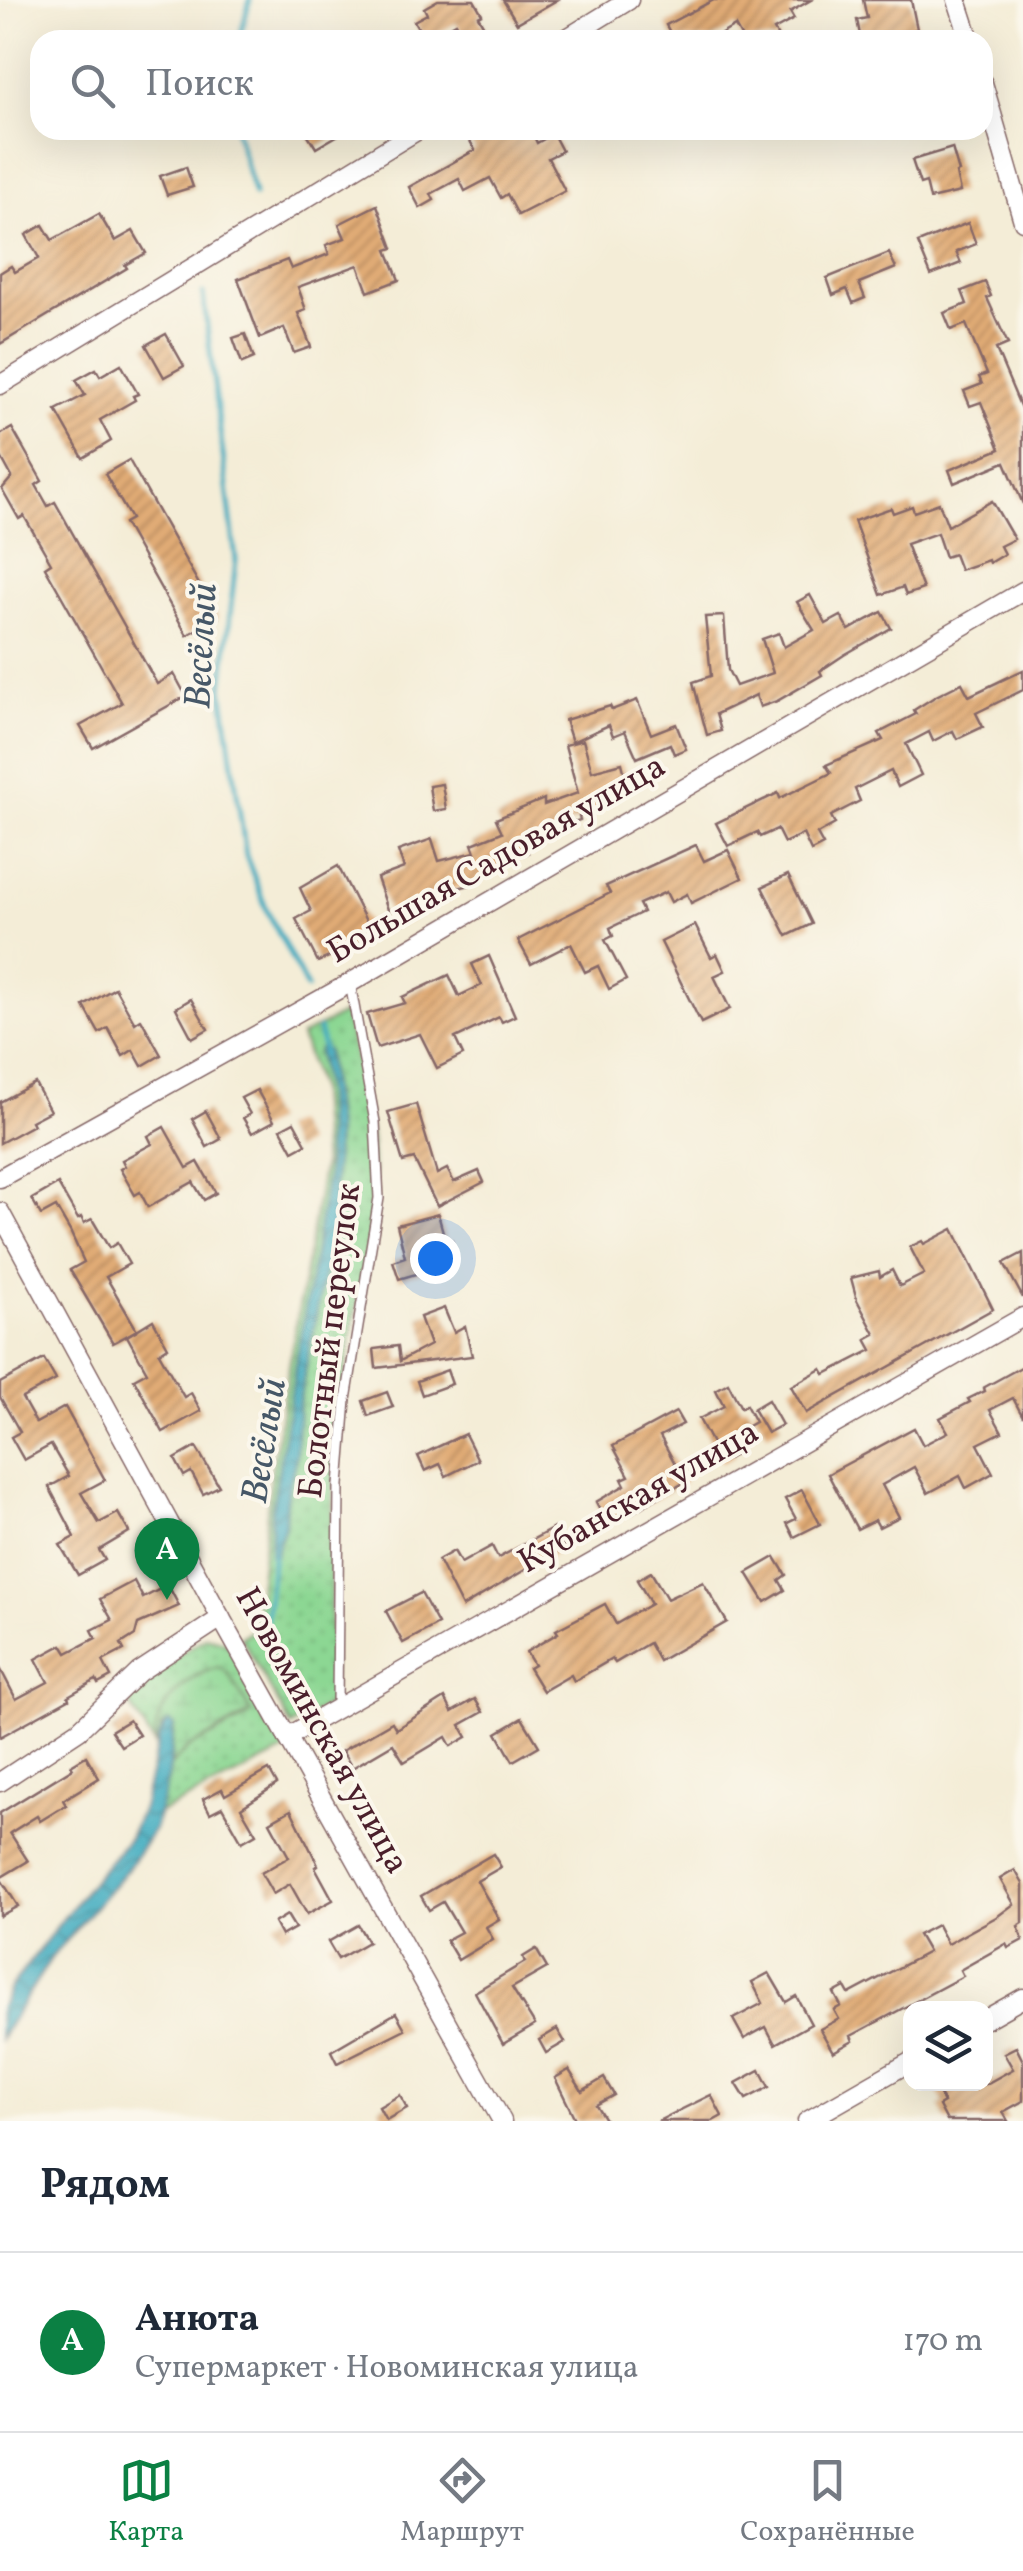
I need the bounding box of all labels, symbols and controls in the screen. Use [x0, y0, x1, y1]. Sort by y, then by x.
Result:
search box [30, 30, 993, 140]
icon: search [65, 58, 120, 113]
text: Поиск [145, 59, 254, 112]
water label: Весёлый [173, 582, 233, 710]
street label: Большая Садовая улица [319, 743, 675, 977]
street label: Болотный переулок [288, 1181, 374, 1501]
your location [410, 1233, 461, 1284]
water label: Весёлый [230, 1374, 302, 1508]
street label: Кубанская улица [510, 1410, 768, 1586]
pin: A [134, 1518, 200, 1600]
street label: Новоминская улица [222, 1579, 420, 1883]
map controls [903, 2001, 993, 2091]
button: layers [903, 2001, 993, 2091]
text: Рядом [40, 2157, 170, 2216]
text: Анюта [135, 2294, 259, 2347]
text: A [61, 2320, 84, 2364]
text: 170 m [902, 2320, 983, 2364]
text: Супермаркет · Новоминская улица [135, 2347, 639, 2391]
tab: Карта [108, 2453, 184, 2552]
tab: Маршрут [400, 2453, 524, 2552]
tab: Сохранённые [740, 2453, 915, 2552]

